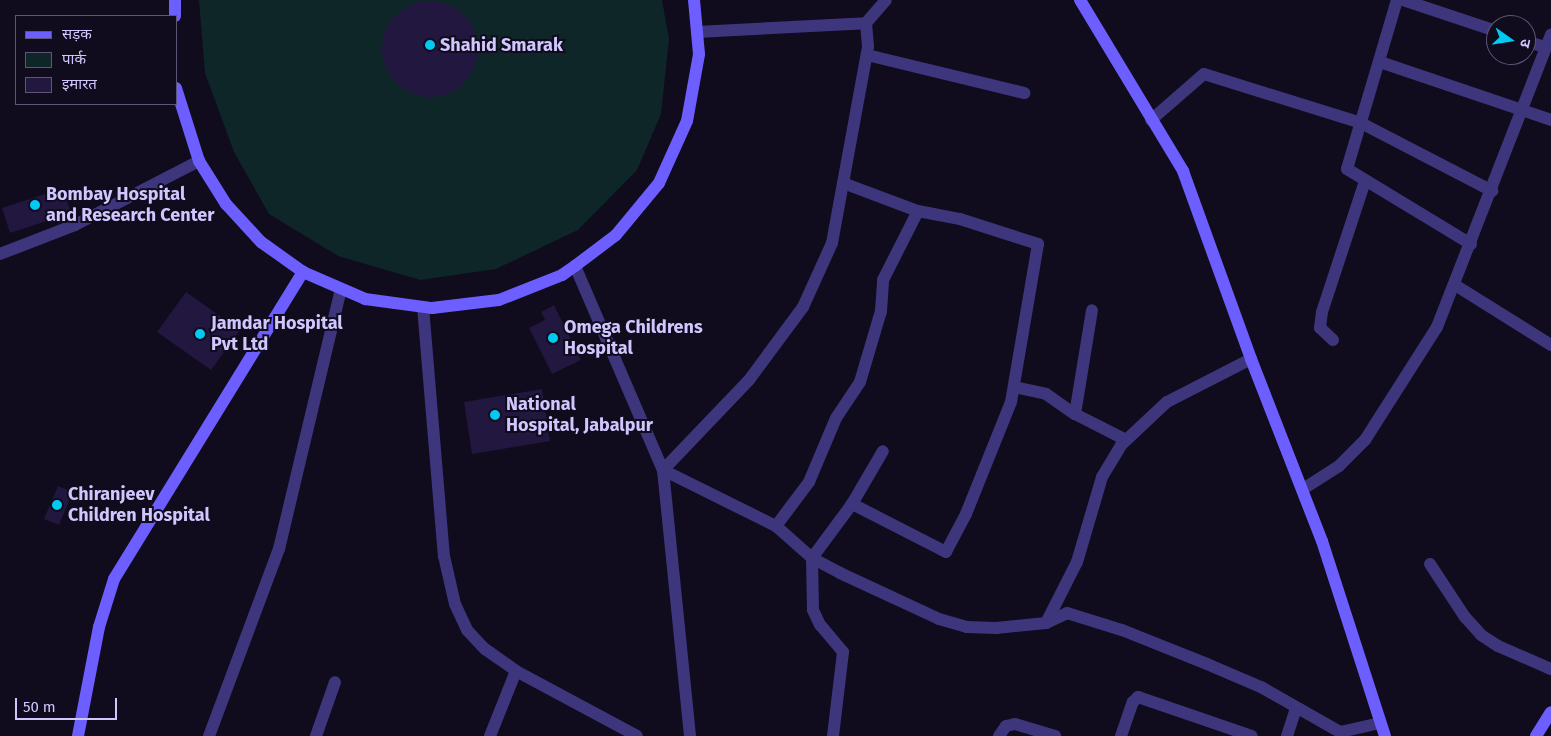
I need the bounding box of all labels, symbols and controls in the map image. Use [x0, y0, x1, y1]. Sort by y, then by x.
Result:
legend [15, 15, 178, 105]
north arrow [1486, 15, 1536, 65]
text: सड़क [62, 25, 92, 43]
place label: Shahid Smarak [440, 34, 563, 56]
text: उ [1516, 37, 1534, 49]
marker: Shahid Smarak [424, 39, 436, 51]
text: पार्क [62, 50, 86, 68]
text: इमारत [62, 75, 97, 93]
place label: Bombay Hospital and Research Center [46, 184, 214, 226]
marker: Bombay Hospital and Research Center [28, 198, 42, 212]
place label: Jamdar Hospital Pvt Ltd [211, 313, 343, 356]
place label: Omega Childrens Hospital [564, 317, 703, 359]
marker: Jamdar Hospital Pvt Ltd [193, 327, 207, 341]
marker: Omega Childrens Hospital [546, 331, 560, 345]
place label: National Hospital, Jabalpur [506, 394, 653, 436]
marker: National Hospital, Jabalpur [488, 408, 502, 422]
place label: Chiranjeev Children Hospital [68, 484, 210, 526]
marker: Chiranjeev Children Hospital [50, 498, 64, 512]
scale bar [18, 688, 120, 720]
text: 50 m [23, 698, 56, 716]

